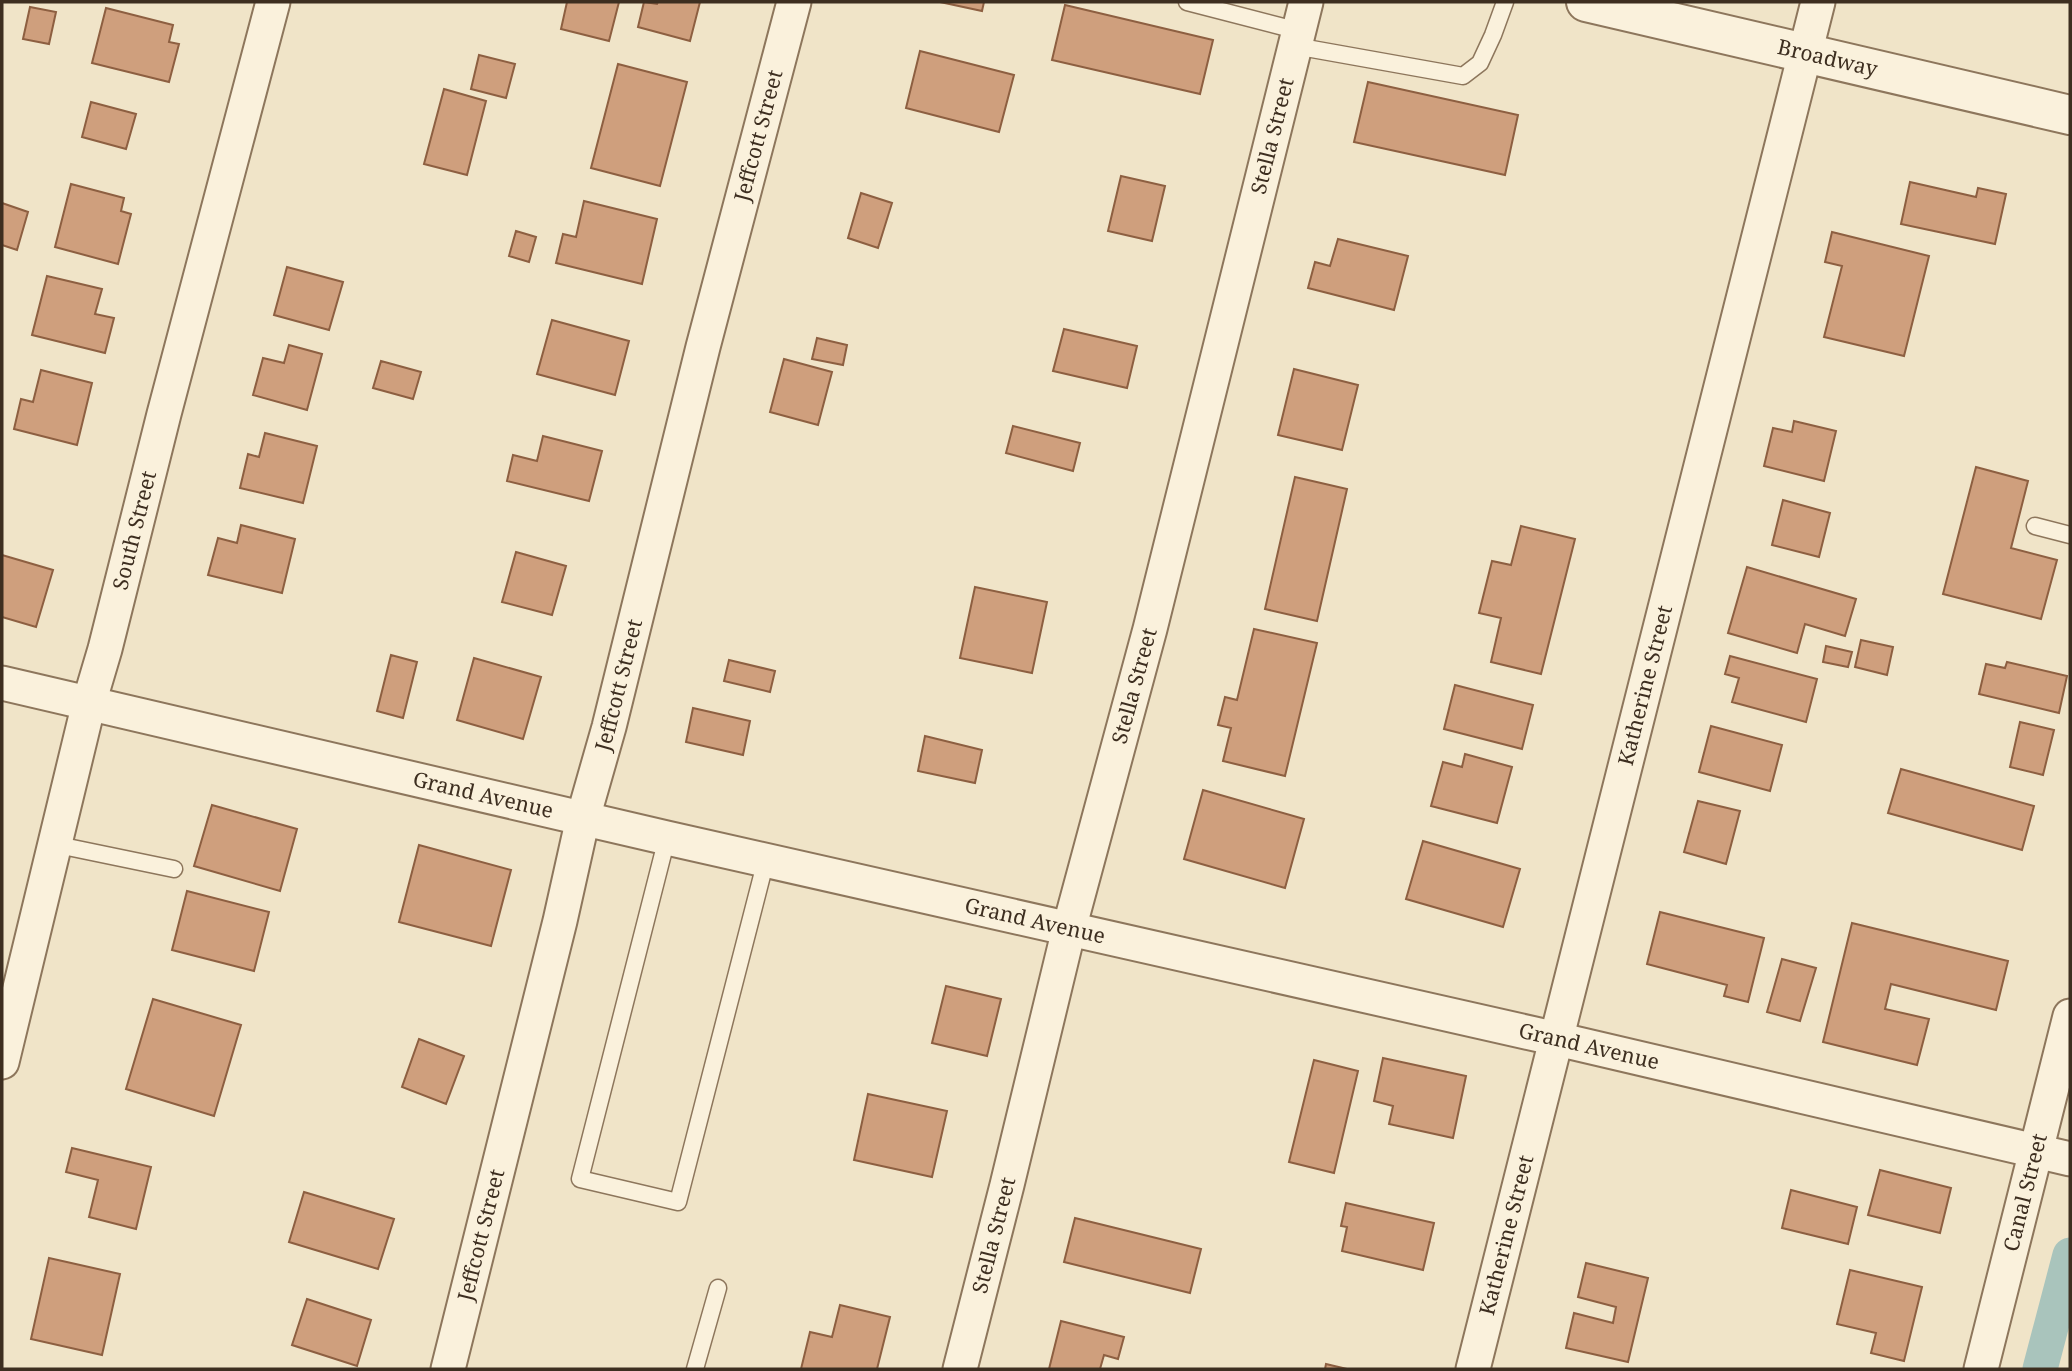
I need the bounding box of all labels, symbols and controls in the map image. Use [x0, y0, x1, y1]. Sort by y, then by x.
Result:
street label: Broadway [1775, 32, 1881, 83]
street label: Jeffcott Street [727, 67, 789, 205]
street label: Stella Street [1244, 75, 1300, 197]
street label: South Street [105, 468, 162, 593]
street label: Katherine Street [1611, 602, 1678, 768]
street label: Jeffcott Street [588, 616, 648, 755]
street label: Stella Street [1105, 625, 1163, 747]
street label: Grand Avenue [410, 764, 556, 824]
street label: Grand Avenue [962, 891, 1108, 950]
street label: Grand Avenue [1516, 1016, 1662, 1075]
street label: Canal Street [1996, 1130, 2053, 1254]
street label: Katherine Street [1472, 1152, 1539, 1318]
street label: Jeffcott Street [450, 1166, 510, 1305]
street label: Stella Street [965, 1174, 1021, 1296]

